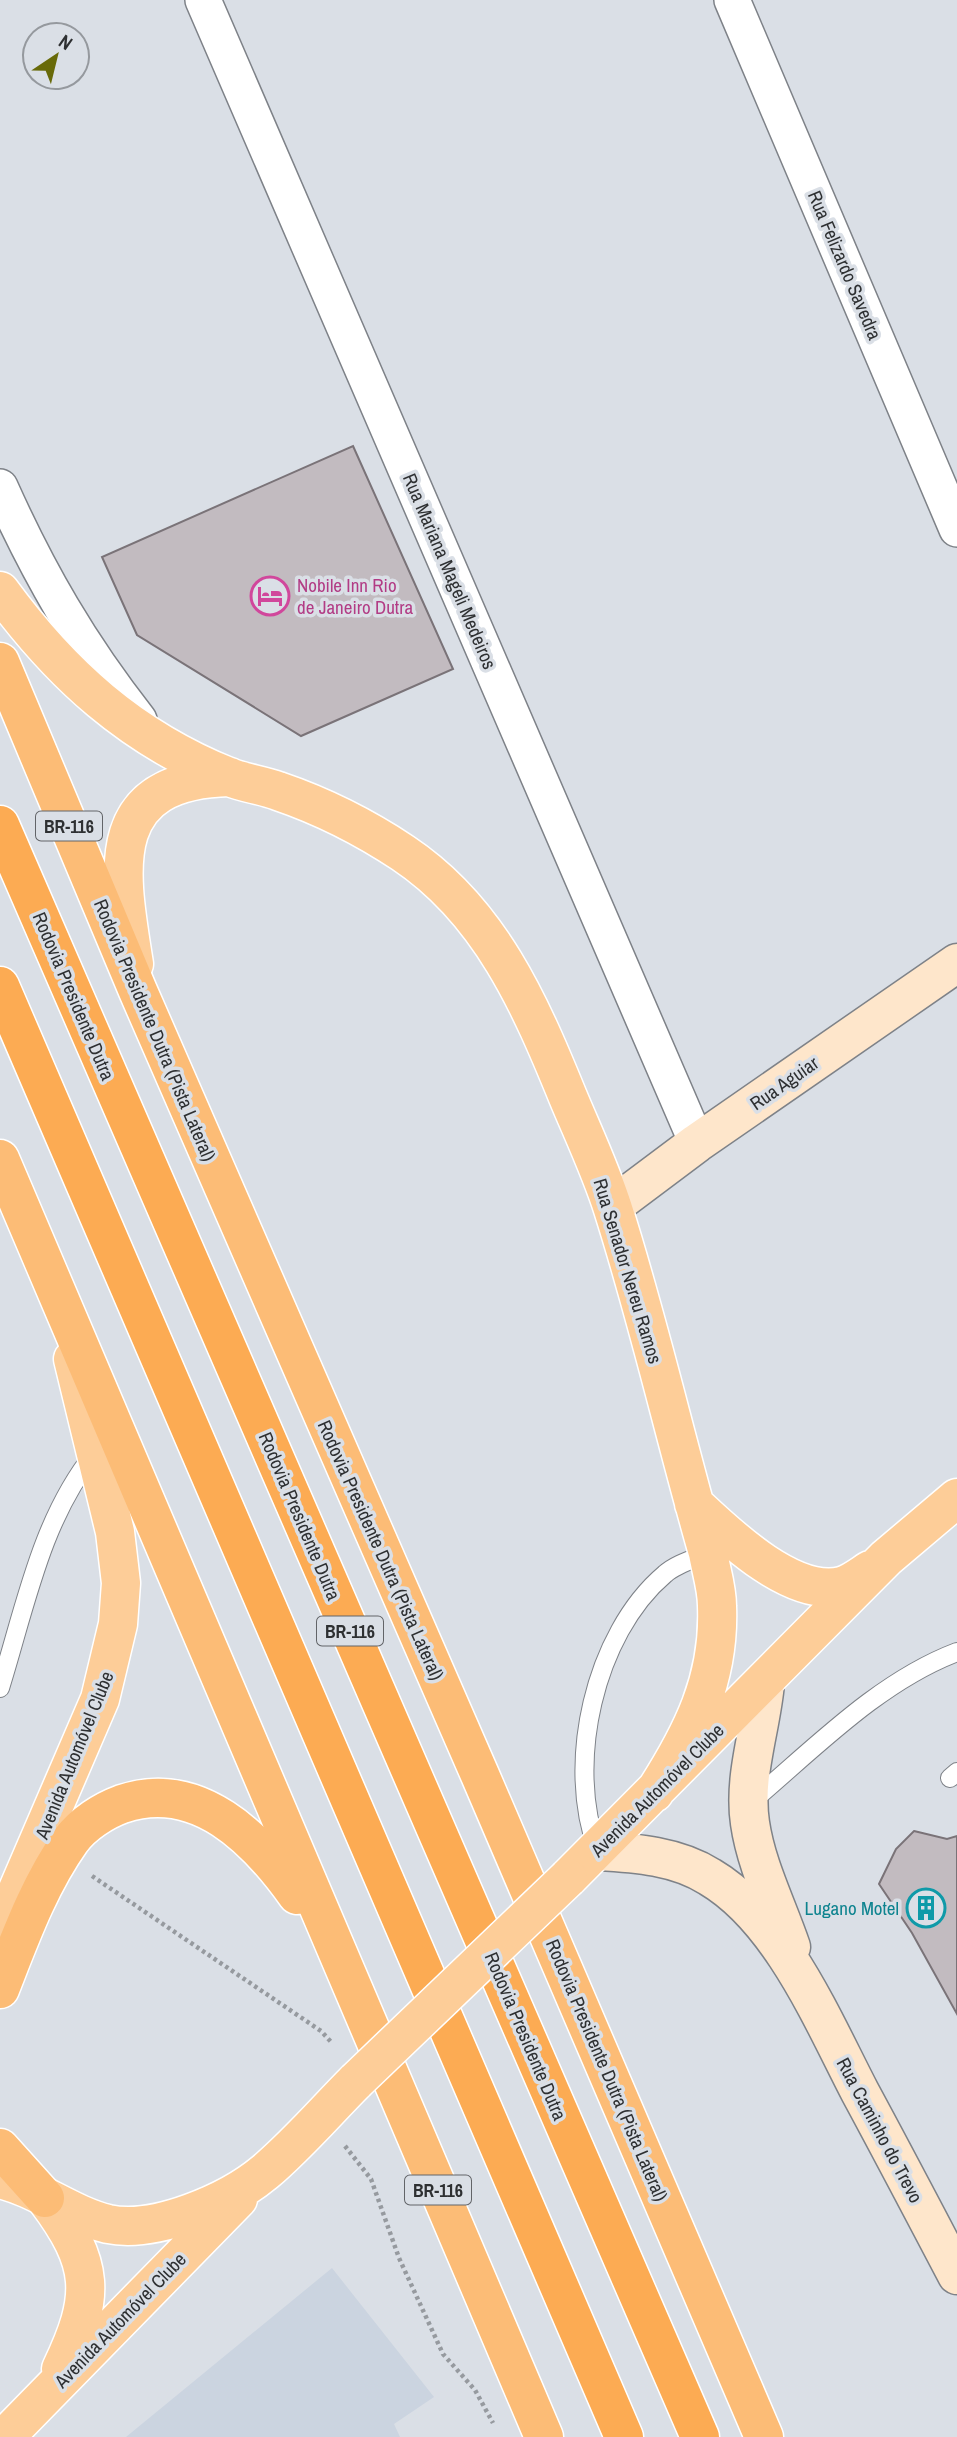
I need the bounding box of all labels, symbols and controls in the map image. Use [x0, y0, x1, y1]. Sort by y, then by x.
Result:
north arrow [21, 21, 91, 91]
text: N [54, 28, 78, 56]
street label: Rua Felizardo Savedra [802, 187, 888, 344]
street label: Rua Mariana Mageli Medeiros [397, 469, 503, 673]
place label: Nobile Inn Rio de Janeiro Dutra [297, 572, 413, 620]
hotel icon: Nobile Inn Rio de Janeiro Dutra [249, 575, 291, 617]
road number: BR-116 [36, 812, 102, 840]
street label: Rodovia Presidente Dutra (Pista Lateral) [88, 895, 222, 1165]
street label: Rodovia Presidente Dutra [27, 908, 121, 1084]
street label: Rua Aguiar [745, 1050, 824, 1116]
street label: Rua Senador Nereu Ramos [587, 1175, 669, 1367]
street label: Rodovia Presidente Dutra (Pista Lateral) [312, 1416, 450, 1684]
street label: Rodovia Presidente Dutra [253, 1428, 347, 1604]
road number: BR-116 [317, 1616, 383, 1646]
street label: Avenida Automóvel Clube [28, 1667, 120, 1844]
street label: Avenida Automóvel Clube [584, 1718, 729, 1863]
building icon: Lugano Motel [905, 1887, 947, 1929]
place label: Lugano Motel [805, 1895, 899, 1921]
street label: Rodovia Presidente Dutra (Pista Lateral) [540, 1935, 674, 2205]
street label: Rodovia Presidente Dutra [479, 1948, 573, 2124]
street label: Rua Caminho do Trevo [831, 2053, 929, 2207]
road number: BR-116 [405, 2176, 471, 2204]
street label: Avenida Automóvel Clube [48, 2247, 192, 2394]

